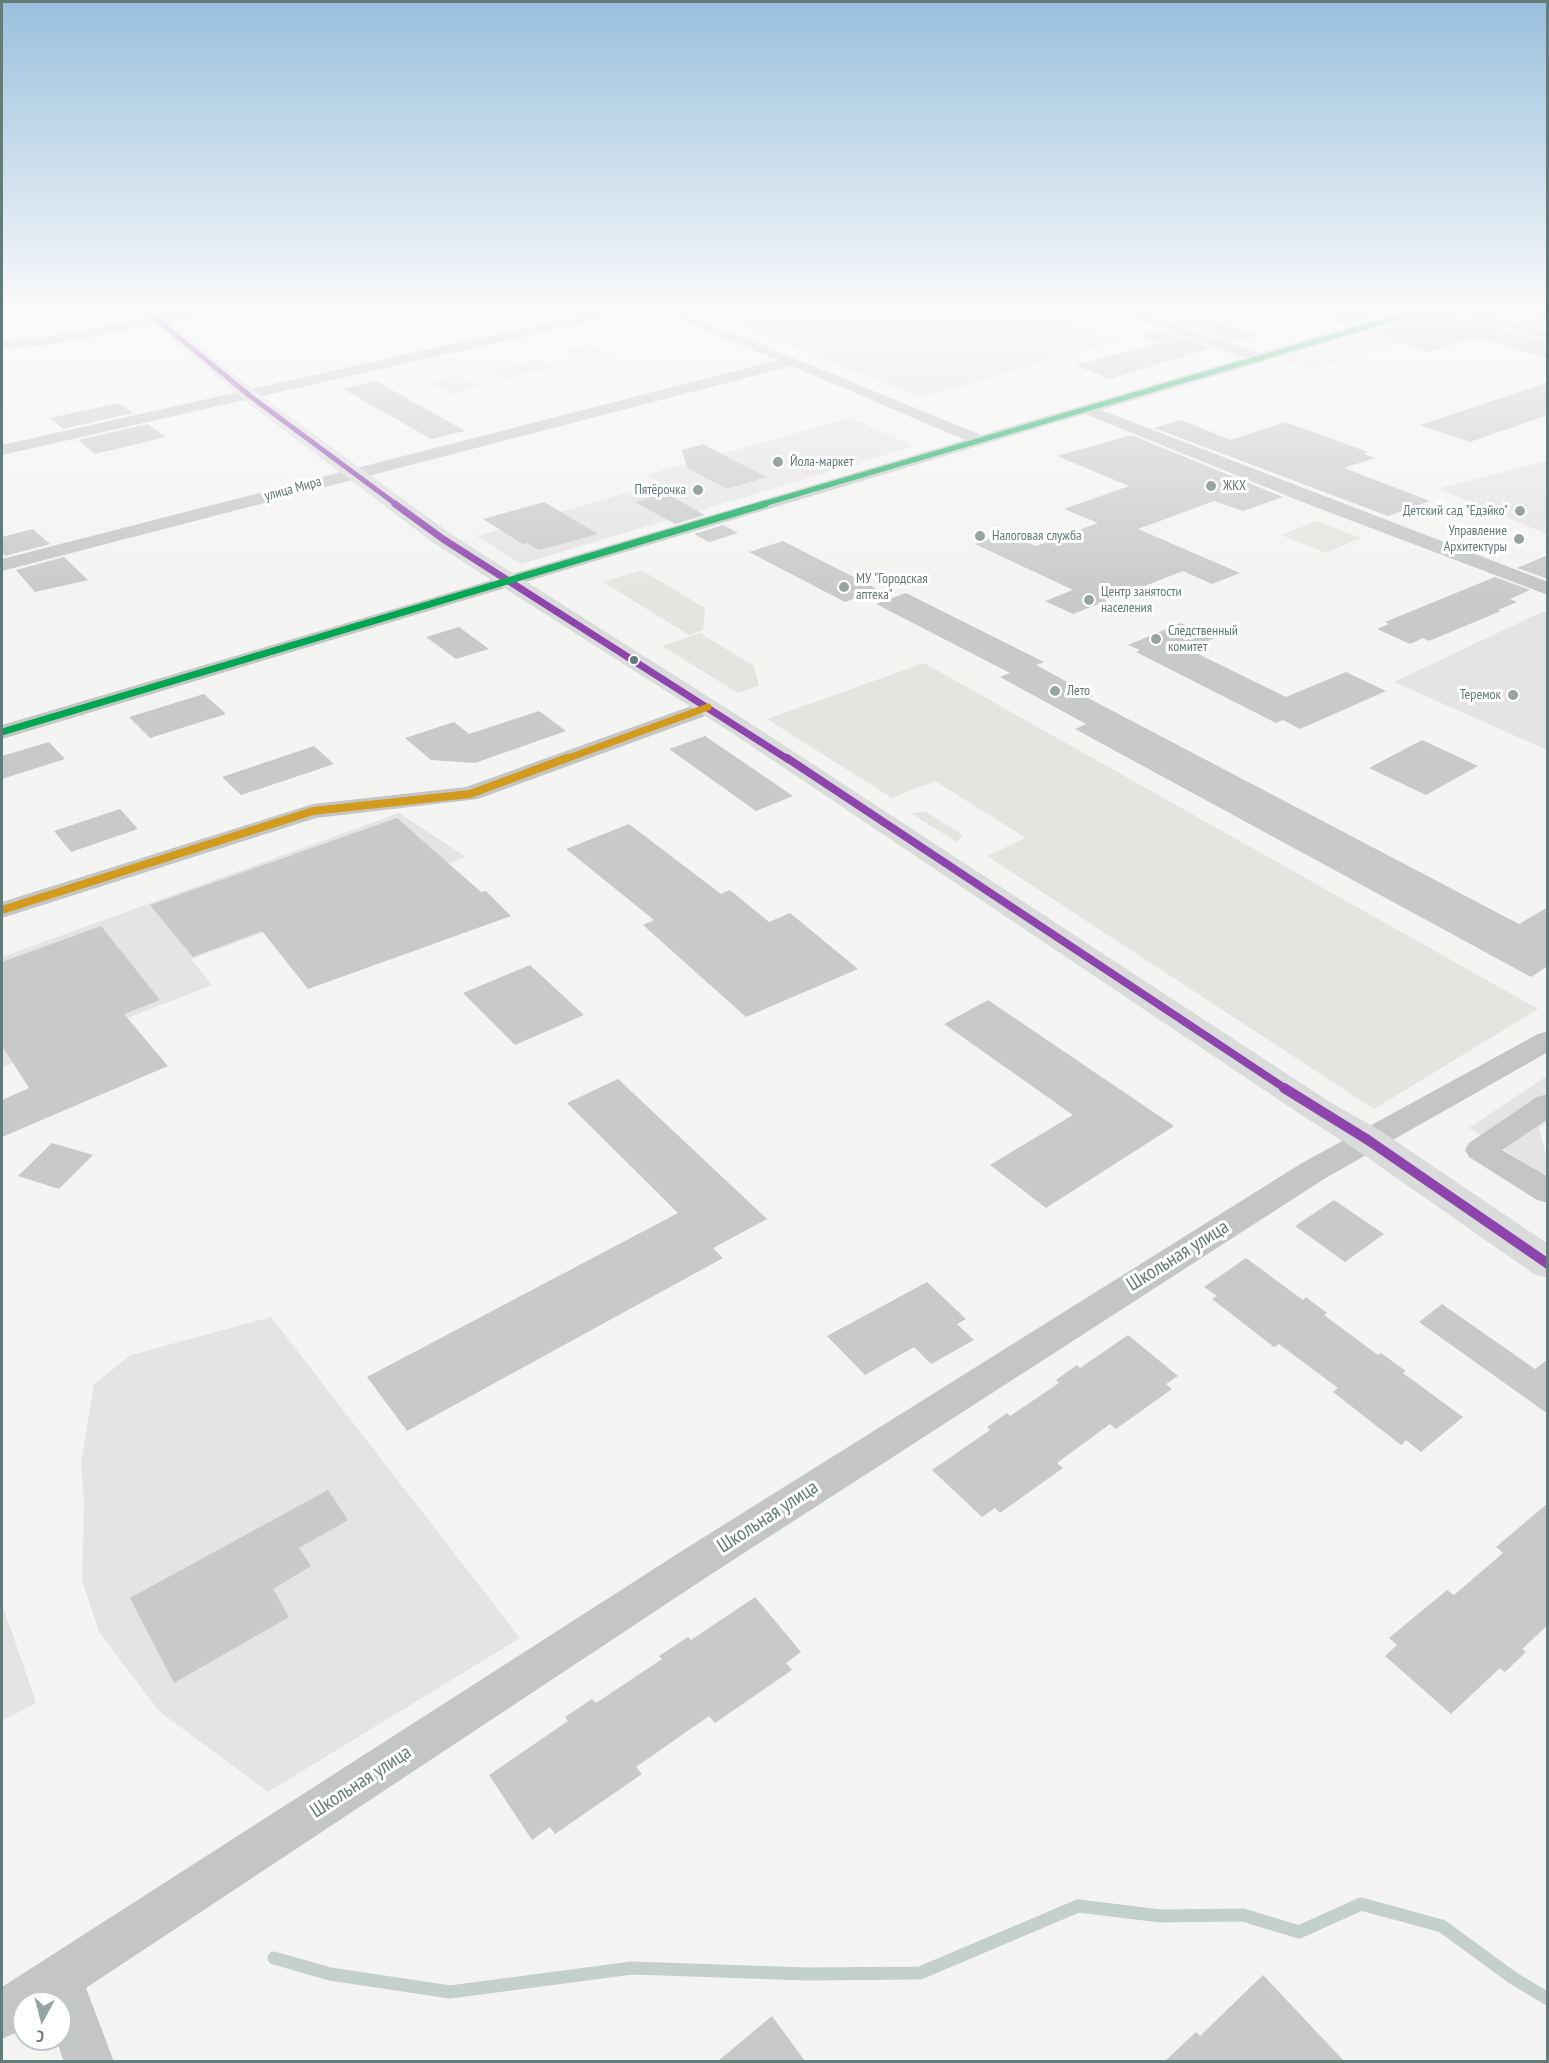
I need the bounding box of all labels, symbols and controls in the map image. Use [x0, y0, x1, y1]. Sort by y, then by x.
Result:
place label: Йола-маркет [790, 454, 854, 470]
marker: Йола-маркет [771, 455, 785, 469]
street label: улица Мира [263, 473, 323, 505]
place label: ЖКХ [1223, 478, 1246, 494]
marker: ЖКХ [1204, 479, 1218, 493]
place label: Пятёрочка [634, 482, 686, 498]
marker: Пятёрочка [691, 483, 705, 497]
place label: Детский сад "Едэйко" [1403, 503, 1508, 519]
marker: Детский сад "Едэйко" [1513, 504, 1527, 518]
place label: Управление Архитектуры [1444, 523, 1507, 556]
place label: Налоговая служба [992, 528, 1082, 544]
marker: Налоговая служба [973, 529, 987, 543]
marker: Управление Архитектуры [1512, 532, 1526, 546]
place label: МУ "Городская аптека" [856, 571, 928, 604]
marker: МУ "Городская аптека" [837, 580, 851, 594]
place label: Центр занятости населения [1101, 584, 1182, 616]
marker: Центр занятости населения [1082, 593, 1096, 607]
place label: Следственный комитет [1168, 623, 1238, 656]
marker: Следственный комитет [1149, 632, 1163, 646]
unlabelled marker [628, 654, 640, 666]
place label: Лето [1067, 683, 1090, 699]
marker: Лето [1048, 684, 1062, 698]
place label: Теремок [1460, 687, 1501, 703]
marker: Теремок [1506, 688, 1520, 702]
street label: Школьная улица [1123, 1215, 1233, 1297]
street label: Школьная улица [713, 1475, 823, 1559]
street label: Школьная улица [306, 1740, 416, 1824]
north arrow [12, 1991, 72, 2051]
text: С [35, 2027, 45, 2047]

